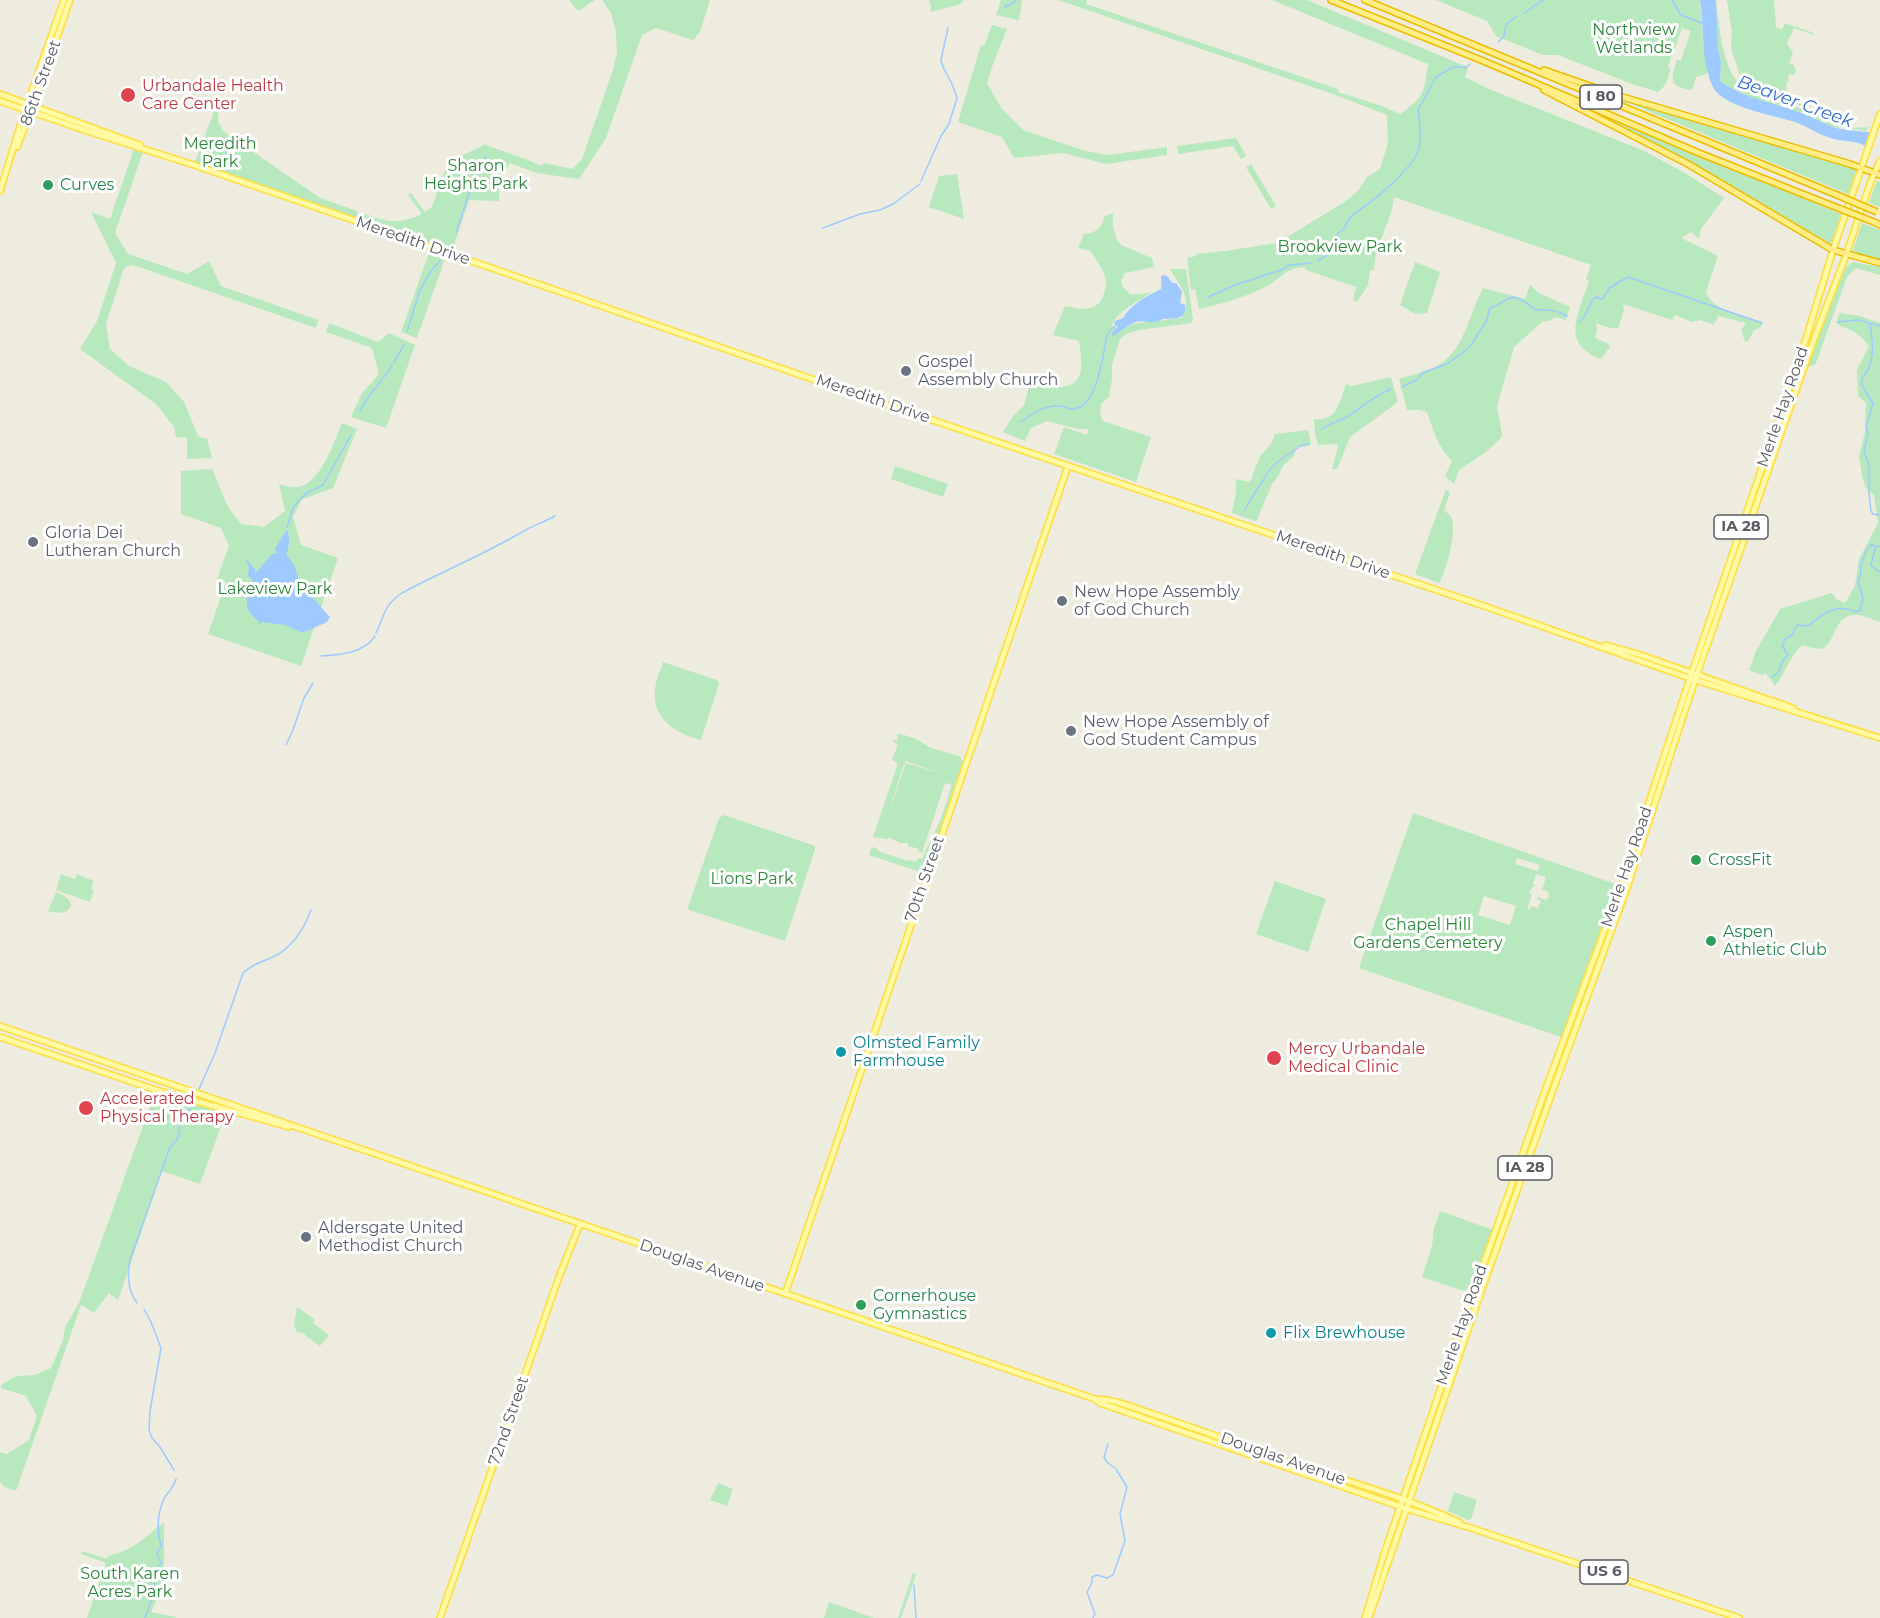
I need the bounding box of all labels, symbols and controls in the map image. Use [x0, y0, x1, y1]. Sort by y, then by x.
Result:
park label: Northview Wetlands [1592, 20, 1676, 58]
street label: 86th Street [17, 38, 65, 128]
water label: Beaver Creek [1734, 71, 1856, 133]
place label: Urbandale Health Care Center [142, 76, 284, 114]
road number: I 80 [1580, 85, 1622, 109]
marker: Urbandale Health Care Center [119, 86, 137, 104]
park label: Meredith Park [183, 134, 257, 172]
park label: Sharon Heights Park [424, 156, 528, 194]
place label: Curves [60, 175, 114, 195]
marker: Curves [41, 178, 55, 192]
street label: Meredith Drive [353, 213, 473, 269]
park label: Brookview Park [1278, 237, 1402, 257]
street label: Merle Hay Road [1753, 344, 1813, 470]
place label: Gospel Assembly Church [918, 352, 1058, 390]
marker: Gospel Assembly Church [899, 364, 913, 378]
street label: Meredith Drive [813, 371, 933, 427]
road number: IA 28 [1714, 515, 1768, 539]
place label: Gloria Dei Lutheran Church [45, 523, 181, 561]
street label: Meredith Drive [1273, 527, 1393, 583]
marker: Gloria Dei Lutheran Church [26, 535, 40, 549]
park label: Lakeview Park [218, 579, 332, 599]
place label: New Hope Assembly of God Church [1074, 582, 1240, 620]
marker: New Hope Assembly of God Church [1055, 594, 1069, 608]
place label: New Hope Assembly of God Student Campus [1083, 712, 1269, 750]
marker: New Hope Assembly of God Student Campus [1064, 724, 1078, 738]
street label: Merle Hay Road [1597, 804, 1657, 930]
street label: 70th Street [901, 833, 949, 925]
place label: CrossFit [1708, 850, 1772, 870]
marker: CrossFit [1689, 853, 1703, 867]
park label: Lions Park [710, 869, 794, 889]
park label: Chapel Hill Gardens Cemetery [1353, 915, 1503, 953]
place label: Aspen Athletic Club [1723, 922, 1827, 960]
marker: Aspen Athletic Club [1704, 934, 1718, 948]
place label: Olmsted Family Farmhouse [853, 1033, 980, 1071]
place label: Mercy Urbandale Medical Clinic [1288, 1039, 1425, 1077]
marker: Olmsted Family Farmhouse [834, 1045, 848, 1059]
marker: Mercy Urbandale Medical Clinic [1265, 1049, 1283, 1067]
place label: Accelerated Physical Therapy [100, 1089, 234, 1127]
marker: Accelerated Physical Therapy [77, 1099, 95, 1117]
road number: IA 28 [1498, 1156, 1552, 1180]
place label: Aldersgate United Methodist Church [318, 1218, 463, 1256]
marker: Aldersgate United Methodist Church [299, 1230, 313, 1244]
street label: Douglas Avenue [637, 1236, 767, 1296]
street label: Merle Hay Road [1432, 1262, 1492, 1388]
place label: Cornerhouse Gymnastics [873, 1286, 976, 1324]
marker: Cornerhouse Gymnastics [854, 1298, 868, 1312]
place label: Flix Brewhouse [1283, 1323, 1405, 1343]
marker: Flix Brewhouse [1264, 1326, 1278, 1340]
street label: 72nd Street [485, 1374, 533, 1468]
street label: Douglas Avenue [1218, 1429, 1348, 1489]
road number: US 6 [1580, 1560, 1628, 1584]
park label: South Karen Acres Park [80, 1564, 180, 1602]

